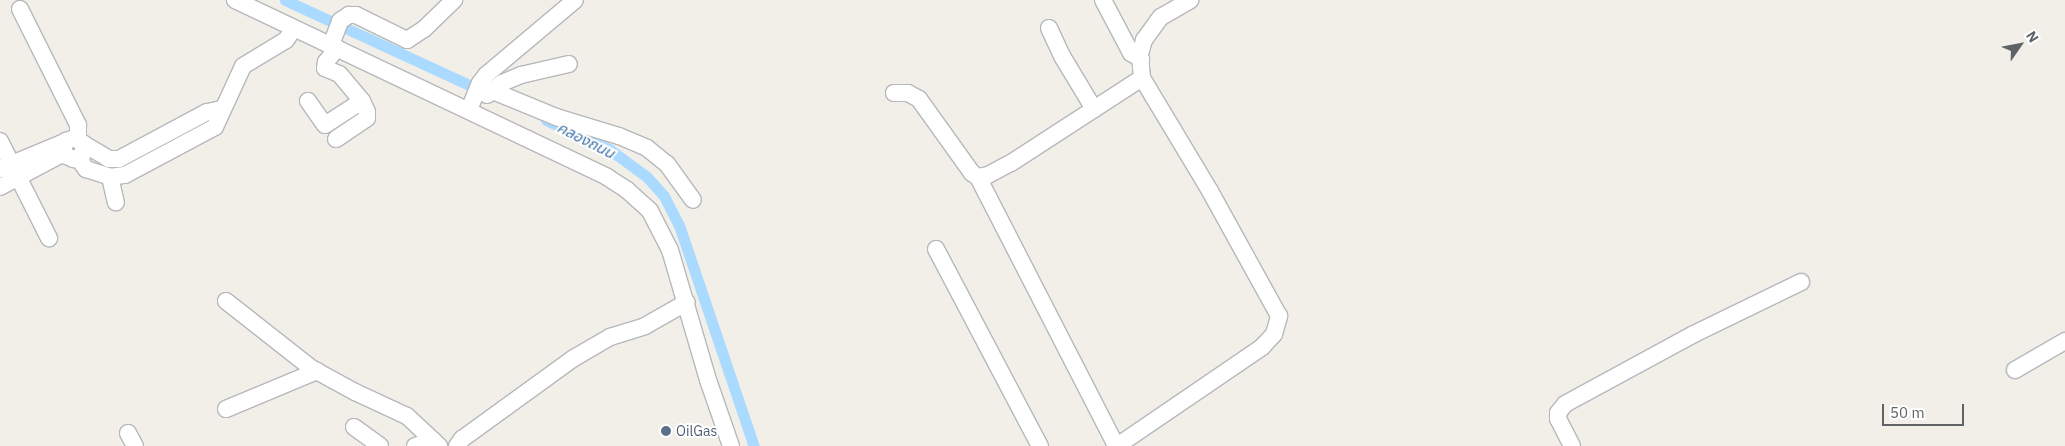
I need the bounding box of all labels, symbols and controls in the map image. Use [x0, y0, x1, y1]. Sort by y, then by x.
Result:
north arrow [1995, 20, 2045, 70]
text: N [2022, 28, 2043, 46]
water label: คลองถนน [554, 118, 618, 162]
scale bar [1885, 394, 1968, 426]
text: 50 m [1890, 403, 1925, 422]
place label: OilGas [676, 423, 717, 439]
marker: OilGas [660, 425, 672, 437]

